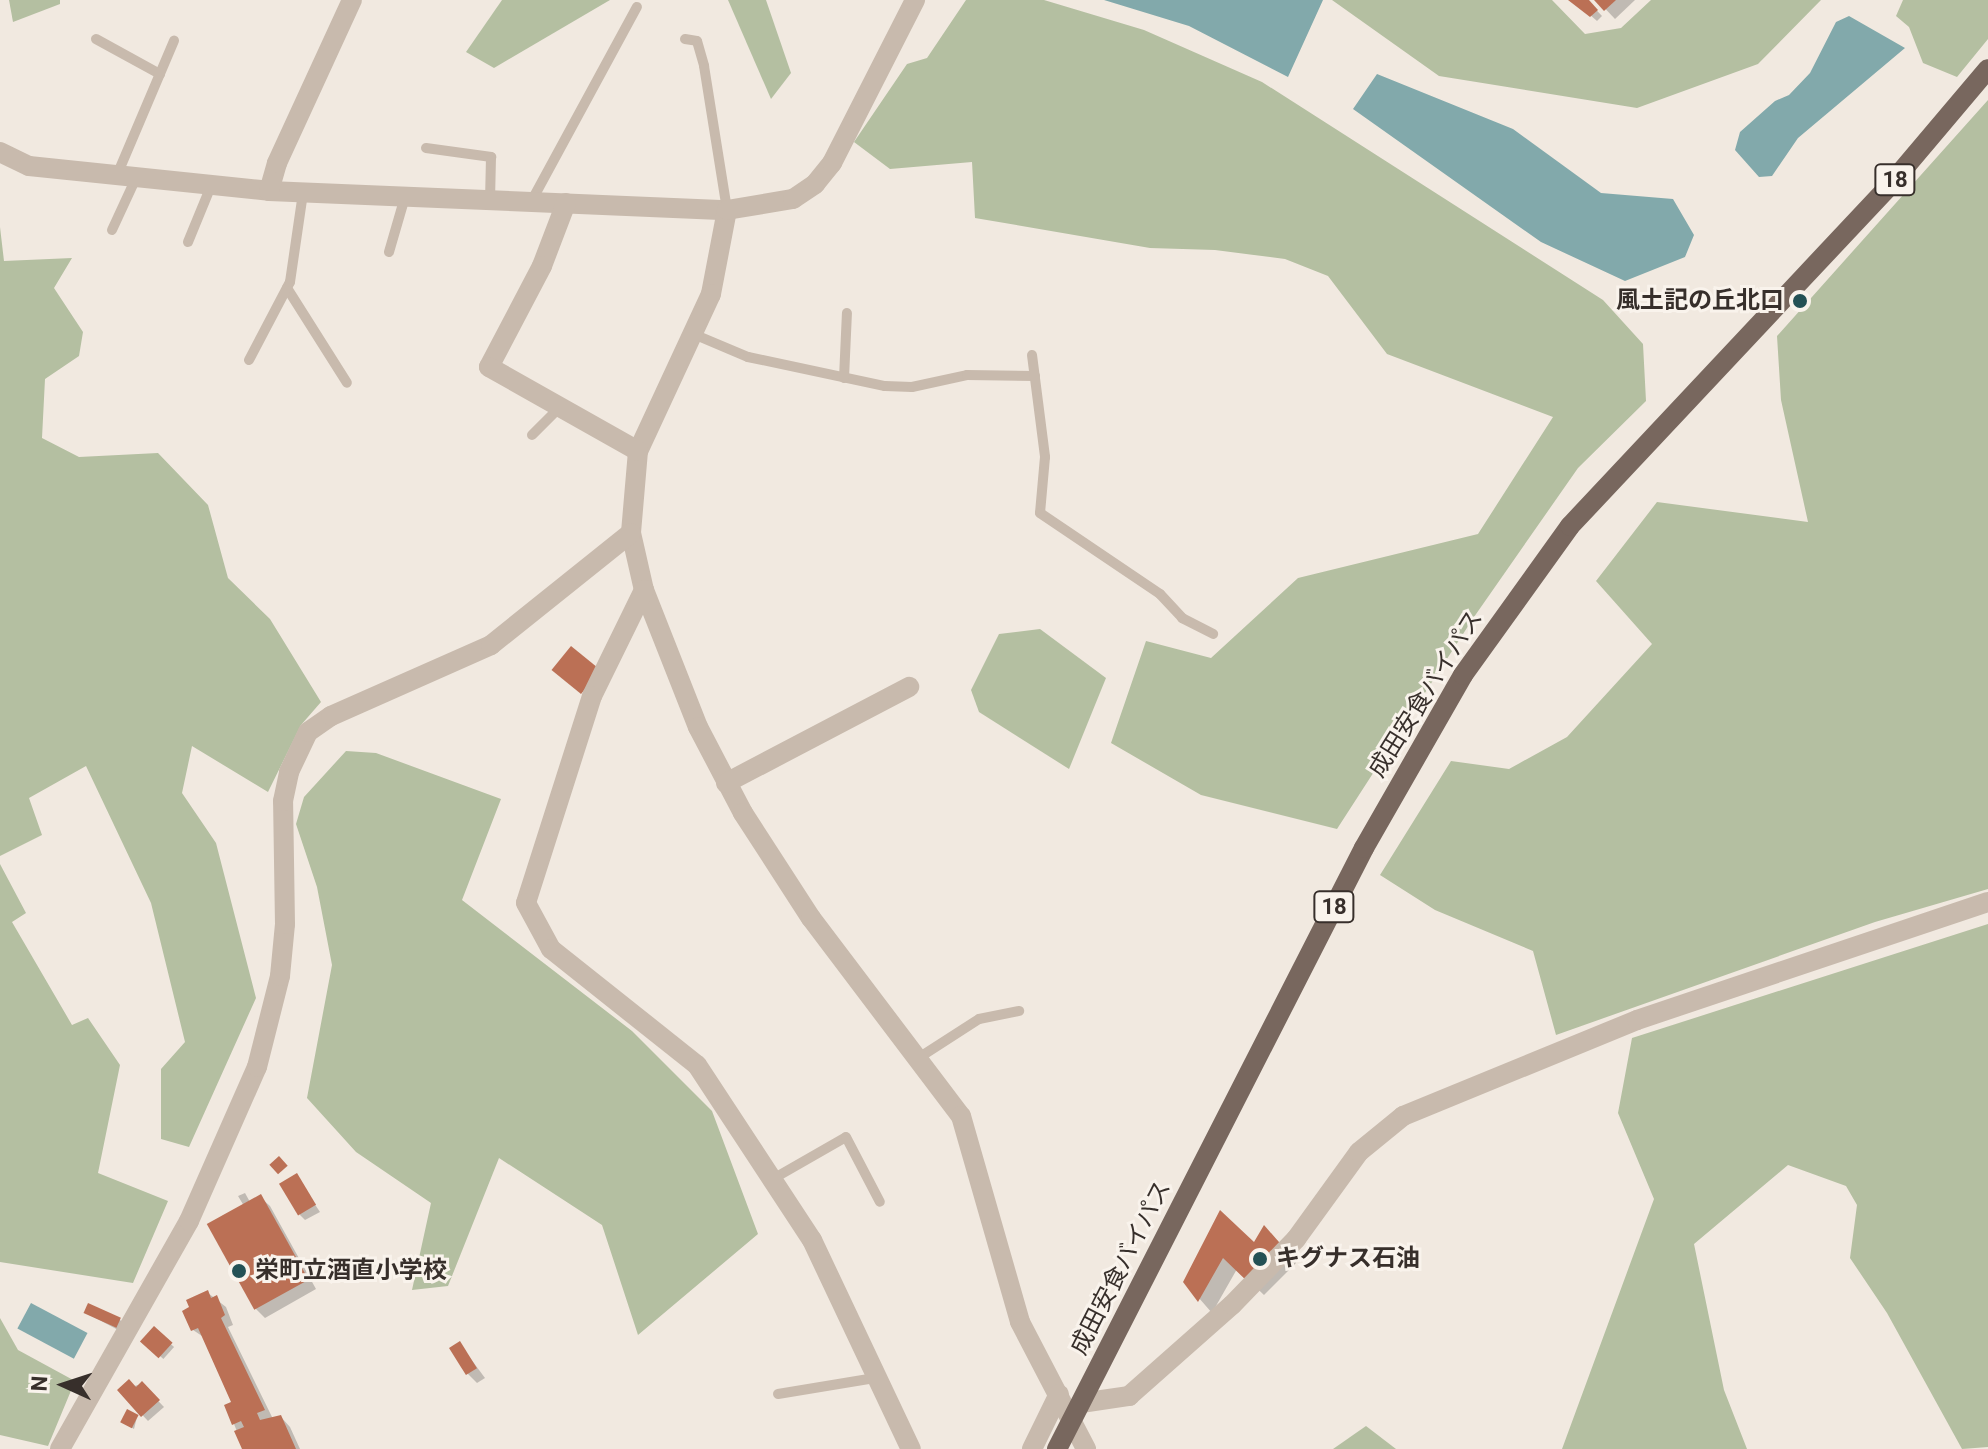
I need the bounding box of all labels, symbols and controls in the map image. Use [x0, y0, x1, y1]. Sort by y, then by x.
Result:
road number: 18 [1873, 162, 1917, 198]
place label: 風土記の丘北口 [1616, 287, 1784, 315]
marker: 風土記の丘北口 [1791, 292, 1809, 310]
street label: 成田安食バイパス [1363, 605, 1489, 783]
road number: 18 [1312, 889, 1356, 925]
street label: 成田安食バイパス [1065, 1176, 1177, 1360]
place label: キグナス石油 [1276, 1245, 1420, 1273]
marker: キグナス石油 [1251, 1250, 1269, 1268]
place label: 栄町立酒直小学校 [255, 1257, 447, 1285]
marker: 栄町立酒直小学校 [230, 1262, 248, 1280]
north arrow [24, 1345, 104, 1425]
text: N [27, 1375, 52, 1392]

